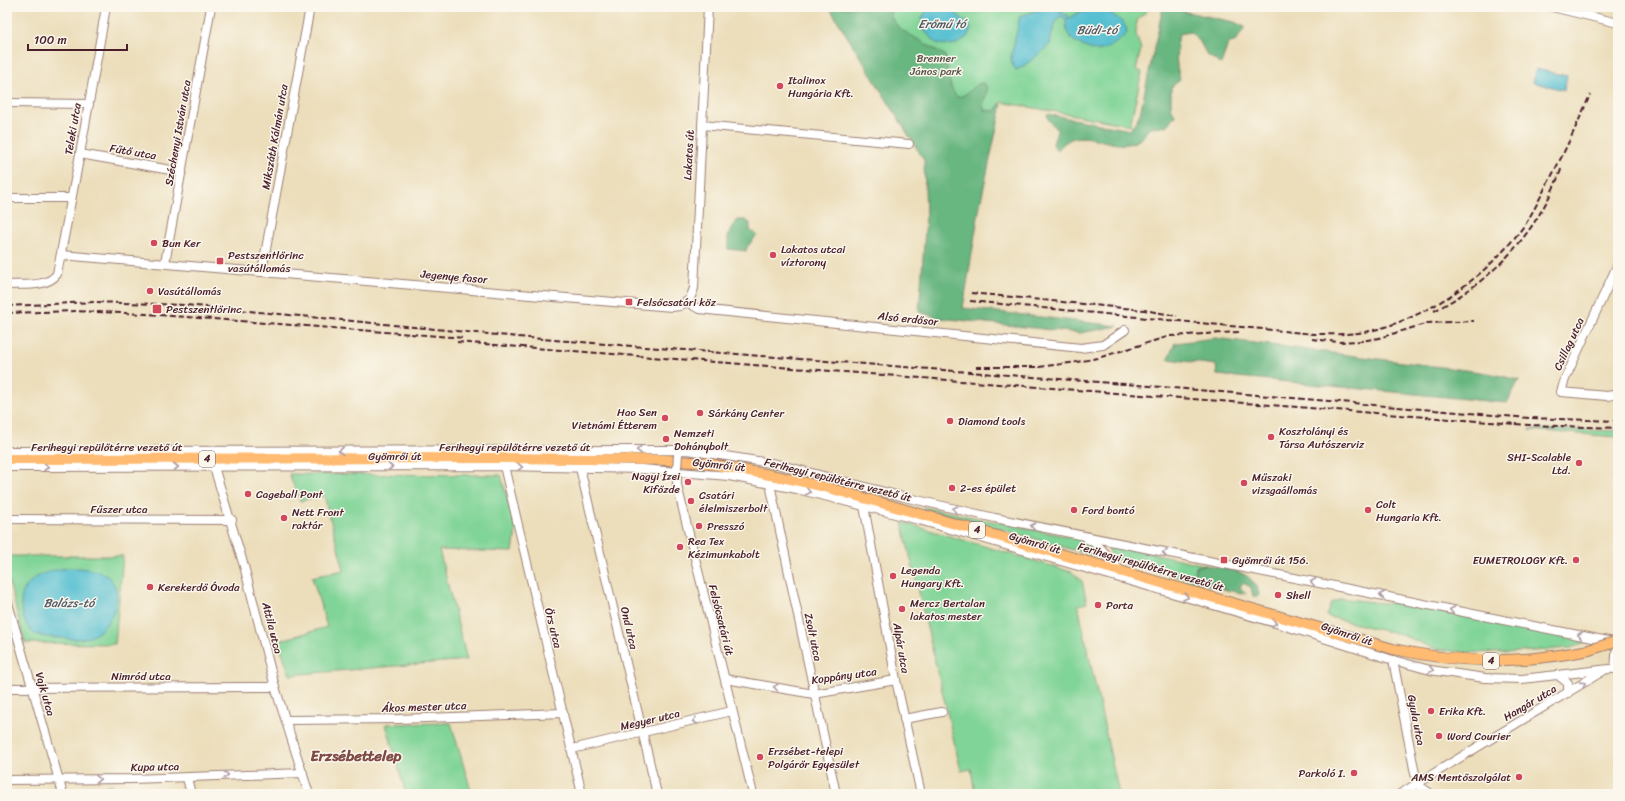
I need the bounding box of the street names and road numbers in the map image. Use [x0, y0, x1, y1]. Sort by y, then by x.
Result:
street label: Széchenyi István utca [159, 78, 197, 187]
street label: Mikszáth Kálmán utca [256, 82, 294, 191]
street label: Teleki utca [59, 101, 87, 157]
street label: Lakatos út [678, 129, 700, 181]
street label: Fűtő utca [108, 139, 158, 166]
street label: Jegenye fasor [419, 265, 489, 289]
street label: Alsó erdősor [876, 306, 940, 332]
street label: Csillag utca [1548, 314, 1590, 374]
street label: Ferihegyi repülőtérre vezető út [31, 438, 183, 457]
street label: Ferihegyi repülőtérre vezető út [439, 438, 591, 457]
street label: Gyömrői út [368, 447, 422, 466]
road number: 4 [199, 451, 215, 467]
street label: Ferihegyi repülőtérre vezető út [762, 452, 914, 508]
street label: Gyömrői út [692, 453, 747, 477]
street label: Fűszer utca [91, 500, 148, 519]
road number: 4 [969, 522, 985, 538]
street label: Gyömrői út [1007, 527, 1063, 560]
street label: Ferihegyi repülőtérre vezető út [1076, 537, 1227, 597]
street label: Felsőcsatári út [703, 582, 739, 658]
street label: Attila utca [256, 599, 288, 656]
street label: Ond utca [615, 605, 643, 652]
street label: Örs utca [539, 606, 567, 651]
street label: Zsolt utca [799, 611, 827, 663]
street label: Gyömrői út [1319, 617, 1375, 651]
street label: Alpár utca [887, 620, 915, 675]
road number: 4 [1483, 653, 1499, 669]
street label: Koppány utca [810, 662, 878, 690]
street label: Nimród utca [111, 667, 171, 686]
street label: Vajk utca [30, 670, 60, 719]
street label: Hangár utca [1500, 679, 1561, 726]
street label: Gyula utca [1402, 693, 1430, 747]
street label: Ákos mester utca [380, 696, 467, 718]
street label: Megyer utca [618, 704, 682, 736]
street label: Kupa utca [131, 757, 180, 777]

